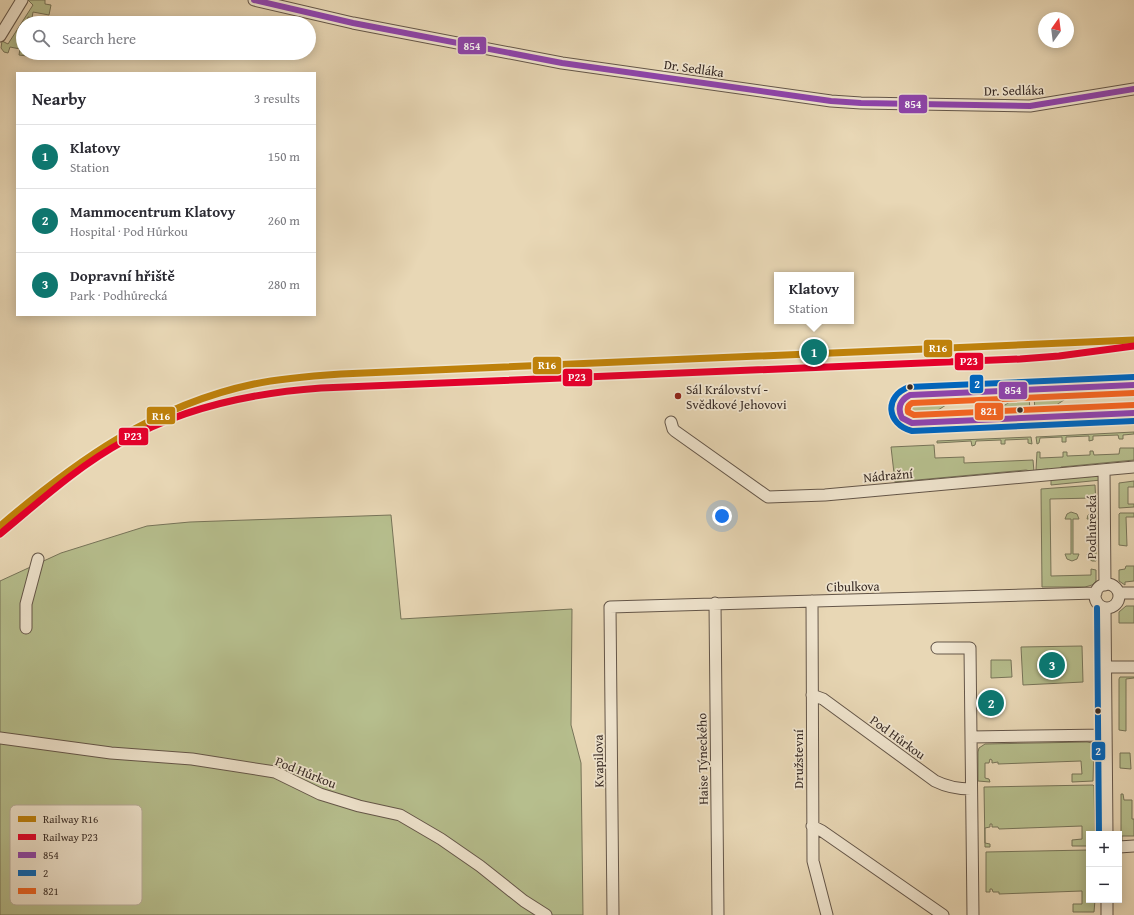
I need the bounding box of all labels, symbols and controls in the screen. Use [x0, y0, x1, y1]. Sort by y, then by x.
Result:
north arrow [1038, 12, 1074, 48]
search box [16, 16, 316, 60]
icon: search [30, 27, 52, 49]
text: Search here [62, 28, 136, 49]
line badge: 854 [457, 36, 487, 55]
text: 854 [463, 38, 481, 54]
street label: Dr. Sedláka [663, 55, 726, 82]
street label: Dr. Sedláka [984, 80, 1045, 101]
text: Nearby [32, 86, 86, 111]
text: 3 results [254, 89, 300, 108]
line badge: 854 [898, 94, 928, 114]
text: 854 [904, 96, 922, 112]
text: Klatovy [70, 137, 121, 158]
text: 1 [42, 147, 48, 166]
text: 150 m [268, 147, 300, 166]
text: Station [70, 158, 109, 177]
text: Mammocentrum Klatovy [70, 201, 235, 222]
text: 2 [42, 211, 48, 230]
text: 260 m [268, 211, 300, 230]
text: Hospital · Pod Hůrkou [70, 222, 188, 241]
text: Dopravní hřiště [70, 265, 175, 286]
popup [774, 272, 854, 324]
text: 3 [42, 275, 48, 294]
text: 280 m [268, 275, 300, 294]
text: Klatovy [789, 278, 839, 299]
text: Park · Podhůrecká [70, 286, 167, 305]
text: Station [789, 299, 828, 318]
pin: 1 [801, 337, 827, 367]
line badge: R16 [923, 339, 953, 358]
text: R16 [929, 340, 947, 356]
line badge: P23 [954, 352, 984, 371]
text: P23 [960, 353, 978, 369]
line badge: R16 [532, 356, 562, 375]
text: R16 [538, 357, 556, 373]
line badge: P23 [562, 368, 593, 387]
text: P23 [568, 369, 586, 385]
line badge: 2 [969, 374, 984, 394]
text: 2 [974, 376, 980, 392]
place label: Sál Království - Svědkové Jehovovi [686, 380, 787, 414]
line badge: 854 [998, 381, 1028, 400]
unlabelled marker [905, 382, 915, 392]
text: 854 [1004, 382, 1022, 398]
marker: Sál Království - Svědkové Jehovovi [673, 391, 683, 401]
line badge: 821 [974, 402, 1004, 421]
text: 821 [980, 403, 998, 419]
unlabelled marker [1015, 405, 1025, 415]
line badge: R16 [146, 406, 176, 425]
text: R16 [152, 408, 170, 424]
line badge: P23 [118, 427, 149, 446]
text: P23 [124, 428, 142, 444]
street label: Nádražní [863, 464, 914, 487]
street label: Podhůrecká [1082, 494, 1101, 559]
your location [712, 506, 732, 526]
street label: Cibulkova [826, 577, 881, 596]
pin: 3 [1039, 650, 1065, 680]
pin: 2 [978, 688, 1004, 718]
unlabelled marker [1093, 706, 1103, 716]
street label: Pod Hůrkou [866, 711, 929, 764]
street label: Haise Týneckého [692, 713, 713, 805]
street label: Družstevní [789, 729, 808, 789]
street label: Kvapilova [589, 733, 608, 788]
line badge: 2 [1091, 741, 1106, 761]
text: 2 [1095, 743, 1101, 759]
street label: Pod Hůrkou [272, 752, 339, 793]
legend [10, 805, 142, 905]
text: Railway R16 [43, 811, 98, 827]
text: Railway P23 [43, 829, 98, 845]
map controls [1086, 831, 1122, 903]
button: + [1086, 831, 1122, 867]
text: 854 [43, 847, 59, 863]
text: 2 [43, 865, 48, 881]
button: − [1086, 867, 1122, 903]
text: 821 [43, 883, 59, 899]

